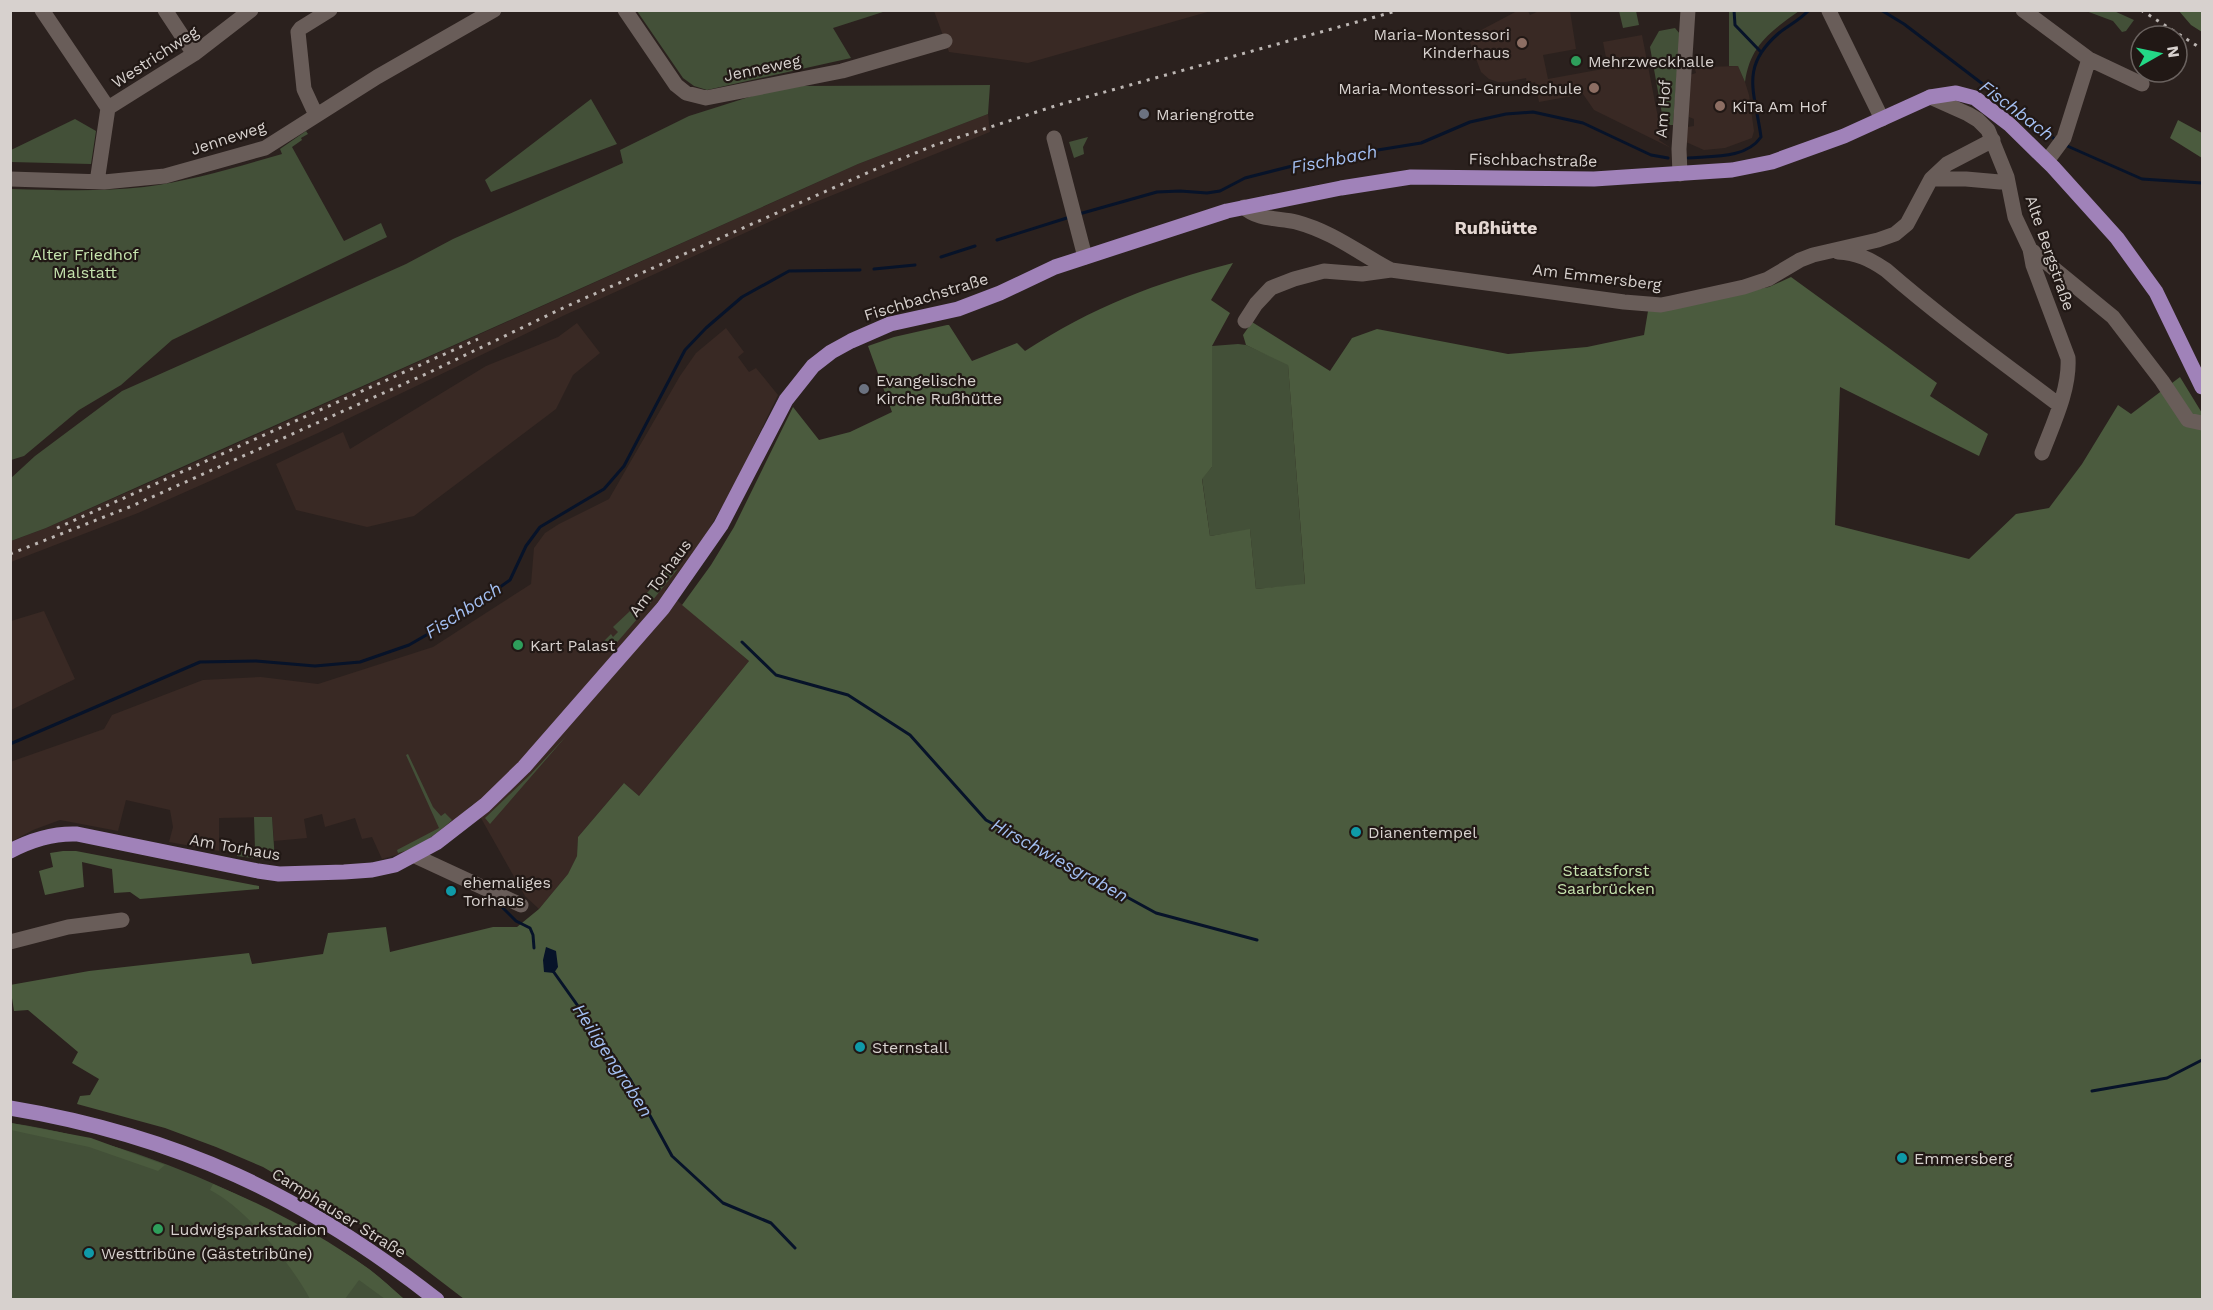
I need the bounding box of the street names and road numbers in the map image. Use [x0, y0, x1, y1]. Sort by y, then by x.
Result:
street label: Westrichweg [108, 22, 202, 92]
street label: Jenneweg [722, 51, 803, 85]
street label: Am Hof [1651, 78, 1675, 139]
street label: Jenneweg [188, 117, 268, 159]
street label: Fischbachstraße [1468, 149, 1598, 171]
street label: Alte Bergstraße [2021, 193, 2079, 313]
street label: Am Emmersberg [1531, 260, 1663, 294]
street label: Fischbachstraße [862, 269, 990, 325]
street label: Am Torhaus [625, 535, 695, 621]
street label: Am Torhaus [188, 830, 282, 864]
street label: Camphauser Straße [268, 1164, 410, 1262]

